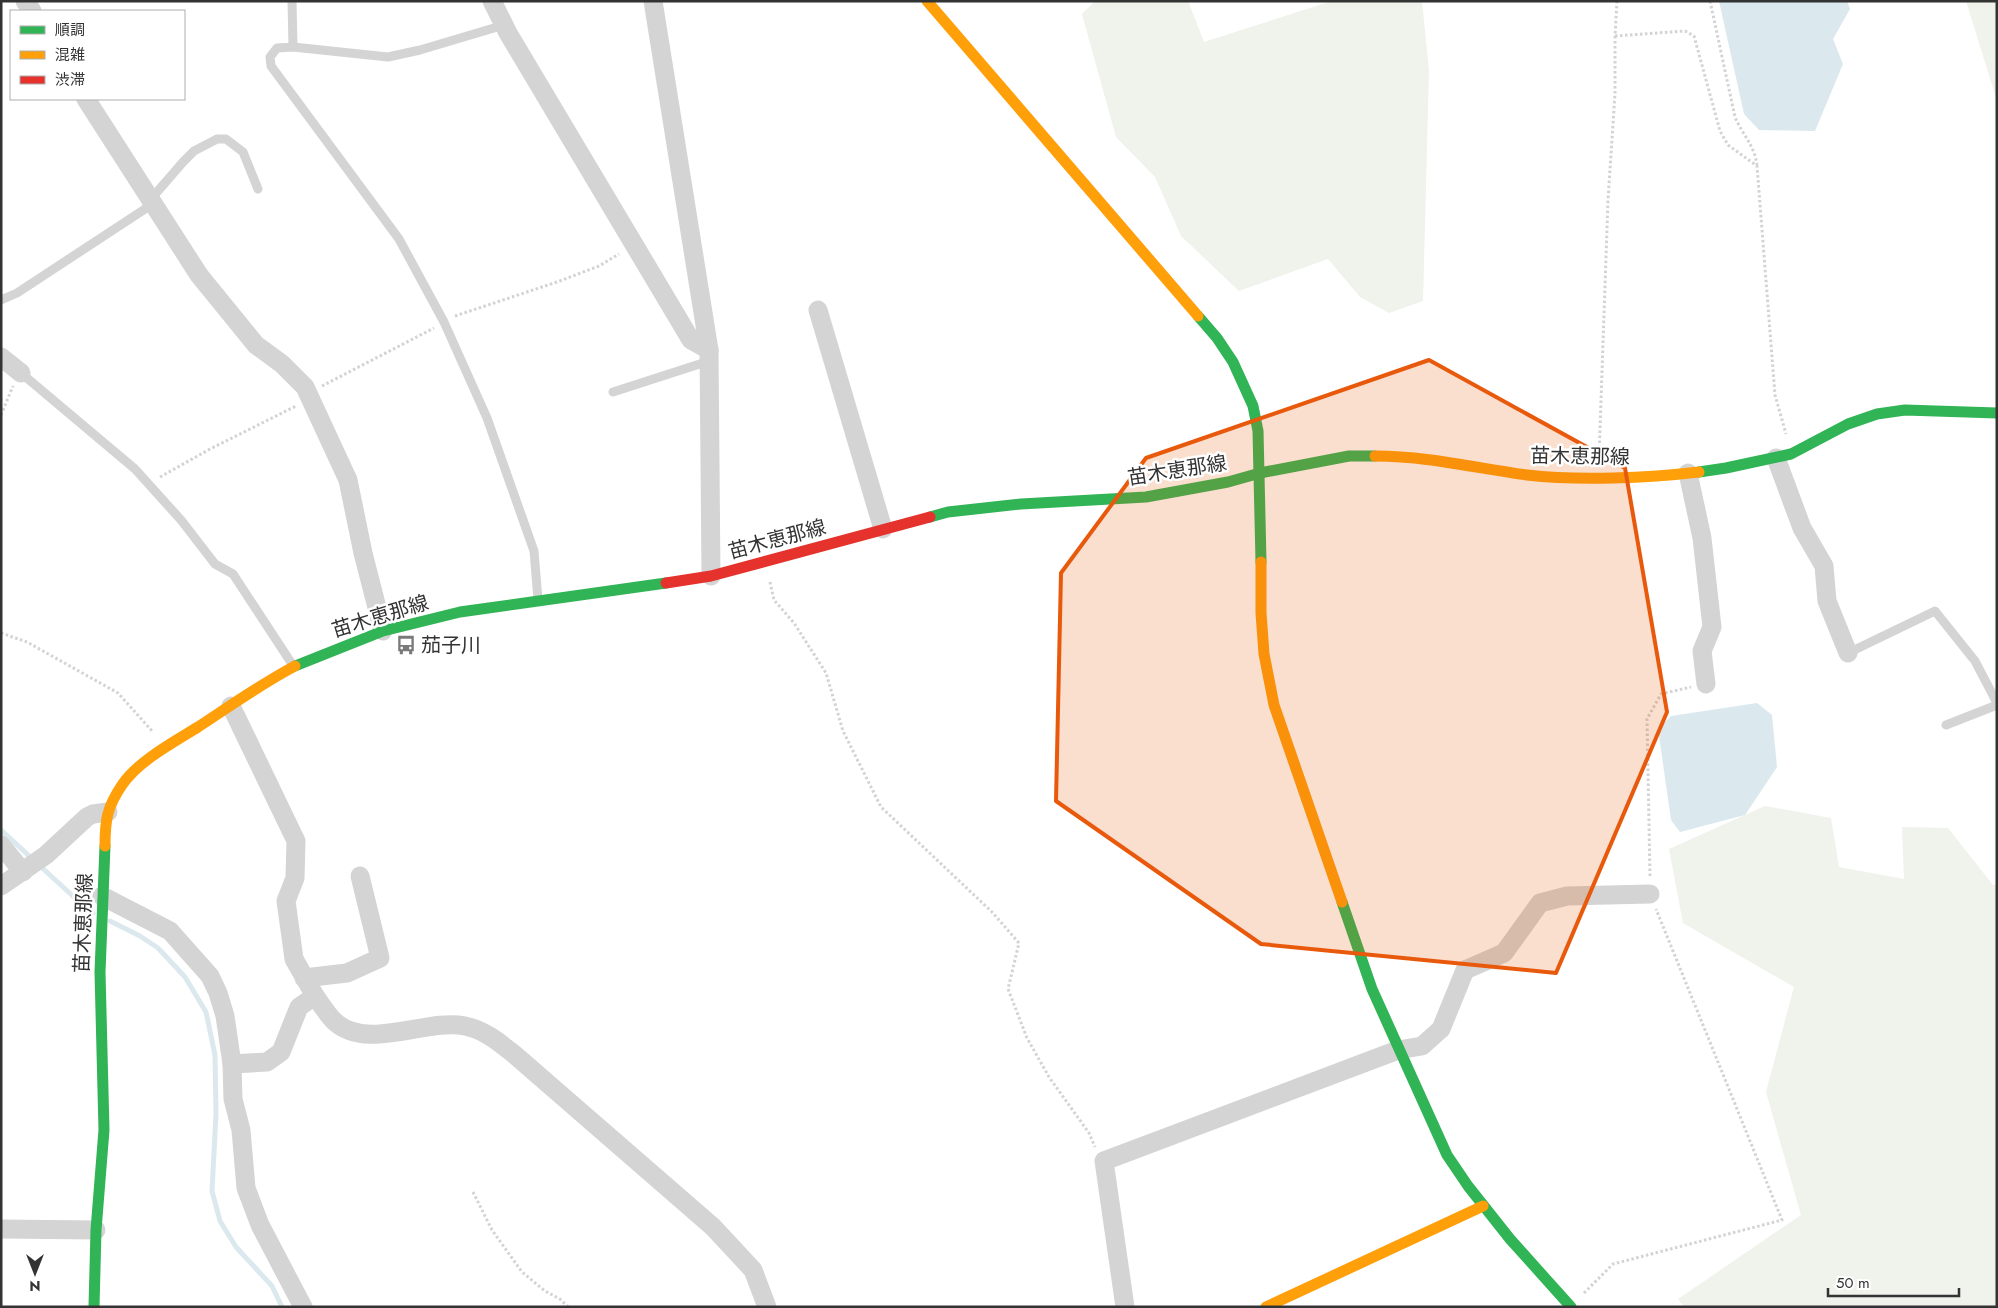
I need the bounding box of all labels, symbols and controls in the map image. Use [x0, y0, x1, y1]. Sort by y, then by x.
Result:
legend [10, 10, 185, 100]
text: 順調 [55, 19, 85, 41]
text: 混雑 [55, 44, 85, 66]
text: 渋滞 [55, 69, 85, 91]
street label: 苗木恵那線 [1530, 441, 1630, 472]
street label: 苗木恵那線 [1125, 448, 1229, 493]
street label: 苗木恵那線 [725, 513, 829, 566]
street label: 苗木恵那線 [328, 588, 432, 645]
place label: 茄子川 [421, 631, 481, 660]
bus stop icon: 茄子川 [395, 634, 417, 656]
street label: 苗木恵那線 [67, 873, 100, 973]
north arrow [10, 1248, 60, 1298]
scale bar [1828, 1266, 1959, 1298]
text: 50 m [1836, 1272, 1870, 1294]
text: N [29, 1276, 41, 1296]

